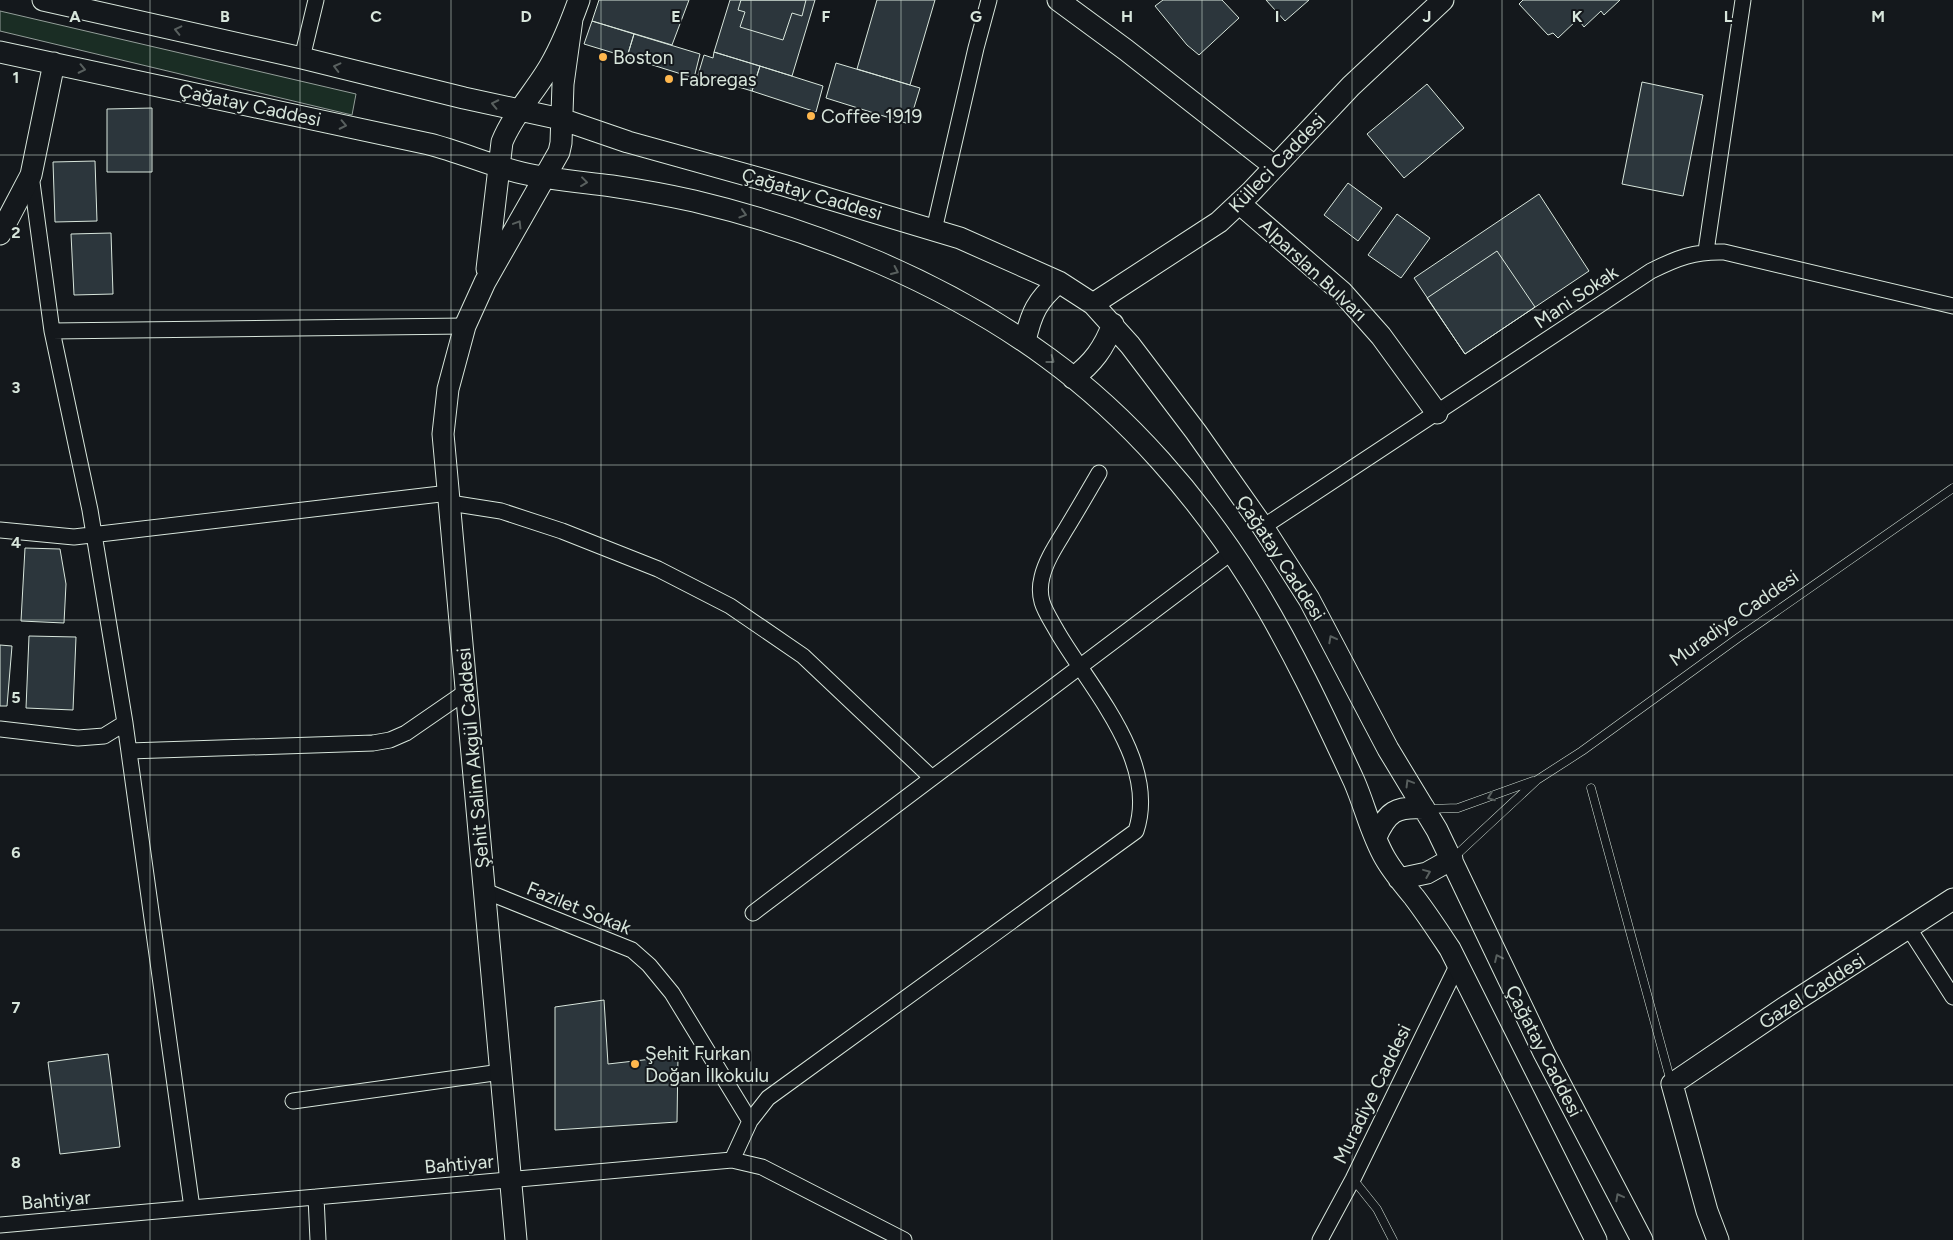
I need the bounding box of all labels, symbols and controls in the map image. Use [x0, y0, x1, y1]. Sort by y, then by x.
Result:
text: A [69, 7, 81, 26]
text: B [220, 7, 230, 26]
text: C [370, 7, 382, 26]
text: D [520, 7, 532, 26]
text: E [671, 7, 681, 26]
text: F [822, 7, 831, 26]
text: G [970, 7, 982, 26]
text: H [1121, 7, 1133, 26]
text: I [1275, 7, 1279, 26]
text: J [1423, 7, 1431, 26]
text: K [1572, 7, 1583, 26]
text: L [1724, 7, 1733, 26]
text: M [1871, 7, 1885, 26]
one-way arrow [174, 26, 183, 36]
place label: Boston [613, 46, 673, 69]
marker: Boston [597, 51, 609, 63]
one-way arrow [332, 62, 341, 73]
one-way arrow [78, 63, 86, 74]
text: 1 [13, 68, 19, 87]
place label: Fabregas [679, 68, 757, 91]
marker: Fabregas [663, 73, 675, 85]
street label: Çağatay Caddesi [177, 79, 323, 131]
one-way arrow [490, 99, 499, 110]
place label: Coffee 1919 [821, 105, 922, 128]
street label: Külleci Caddesi [1224, 108, 1330, 218]
marker: Coffee 1919 [805, 110, 817, 122]
one-way arrow [339, 120, 348, 130]
street label: Çağatay Caddesi [739, 163, 885, 225]
one-way arrow [580, 177, 588, 187]
one-way arrow [739, 209, 747, 219]
street label: Alparslan Bulvarı [1254, 214, 1372, 326]
one-way arrow [511, 221, 521, 230]
text: 2 [11, 223, 21, 242]
street label: Mani Sokak [1530, 260, 1623, 333]
one-way arrow [890, 265, 899, 275]
one-way arrow [1045, 355, 1054, 363]
text: 3 [12, 378, 21, 397]
street label: Çağatay Caddesi [1232, 491, 1330, 625]
text: 4 [11, 533, 21, 552]
street label: Muradiye Caddesi [1665, 565, 1803, 671]
one-way arrow [1328, 636, 1338, 645]
street label: Şehit Salim Akgül Caddesi [452, 647, 494, 869]
text: 5 [11, 688, 21, 707]
one-way arrow [1405, 779, 1415, 788]
one-way arrow [1488, 791, 1496, 801]
text: 6 [11, 843, 21, 862]
one-way arrow [1422, 868, 1431, 879]
street label: Fazilet Sokak [523, 877, 635, 940]
street label: Gazel Caddesi [1755, 948, 1869, 1034]
one-way arrow [1494, 954, 1504, 963]
street label: Çağatay Caddesi [1501, 981, 1587, 1121]
text: 7 [12, 998, 21, 1017]
street label: Muradiye Caddesi [1328, 1020, 1416, 1168]
place label: Şehit Furkan Doğan İlkokulu [645, 1042, 769, 1087]
marker: Şehit Furkan Doğan İlkokulu [629, 1058, 641, 1070]
street label: Bahtiyar [423, 1149, 495, 1178]
text: 8 [11, 1153, 21, 1172]
street label: Bahtiyar [20, 1185, 92, 1214]
one-way arrow [1615, 1193, 1625, 1202]

